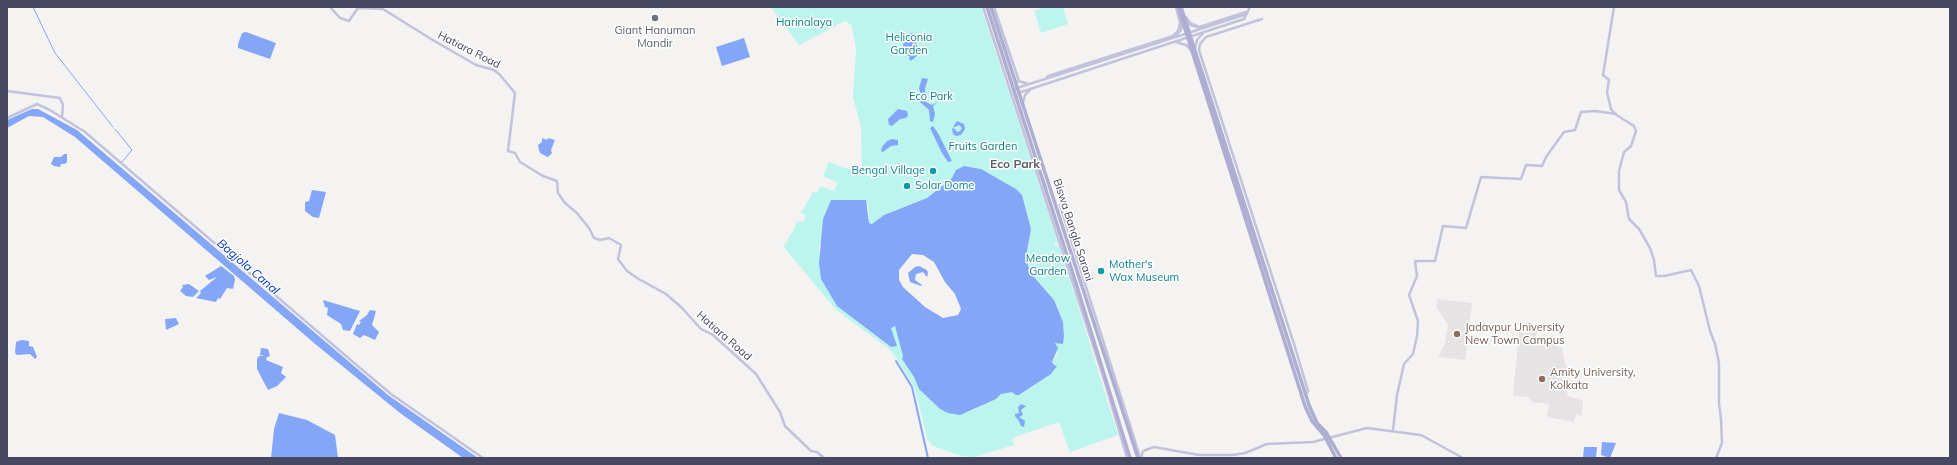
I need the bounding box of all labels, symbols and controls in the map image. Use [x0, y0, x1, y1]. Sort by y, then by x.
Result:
marker: Giant Hanuman Mandir [650, 13, 660, 23]
park label: Harinalaya [776, 16, 832, 30]
place label: Giant Hanuman Mandir [615, 24, 695, 50]
street label: Hatiara Road [435, 29, 503, 71]
park label: Heliconia Garden [886, 31, 932, 57]
park label: Eco Park [909, 90, 953, 104]
park label: Fruits Garden [949, 140, 1017, 154]
district label: Eco Park [990, 157, 1040, 171]
place label: Bengal Village [852, 164, 925, 178]
marker: Bengal Village [928, 166, 938, 176]
street label: Biswa Bangla Sarani [1050, 177, 1096, 283]
place label: Solar Dome [915, 179, 974, 193]
marker: Solar Dome [902, 181, 912, 191]
water label: Bagjola Canal [214, 236, 282, 298]
park label: Meadow Garden [1026, 252, 1070, 278]
place label: Mother's Wax Museum [1109, 258, 1179, 284]
marker: Mother's Wax Museum [1096, 266, 1106, 276]
street label: Hatiara Road [694, 309, 754, 363]
place label: Jadavpur University New Town Campus [1465, 321, 1565, 347]
marker: Jadavpur University New Town Campus [1452, 329, 1462, 339]
place label: Amity University, Kolkata [1550, 366, 1636, 392]
marker: Amity University, Kolkata [1537, 374, 1547, 384]

